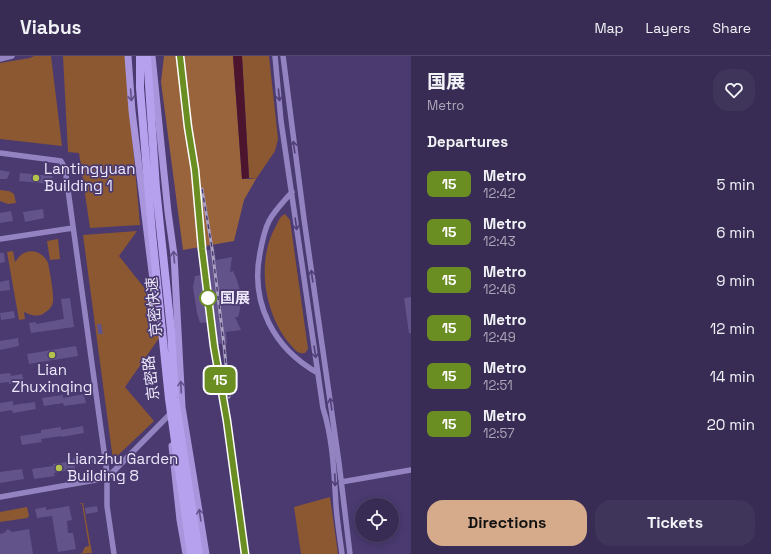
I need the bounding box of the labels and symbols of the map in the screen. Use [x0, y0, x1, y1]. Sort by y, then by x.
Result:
one-way arrow [127, 88, 134, 101]
one-way arrow [275, 88, 282, 101]
one-way arrow [290, 141, 298, 154]
place label: Lantingyuan Building 1 [44, 159, 135, 195]
marker: Lantingyuan Building 1 [31, 173, 41, 183]
one-way arrow [292, 217, 300, 230]
one-way arrow [170, 251, 177, 264]
one-way arrow [308, 269, 316, 282]
street label: 京密快速 [141, 276, 166, 338]
place label: 国展 [220, 288, 250, 307]
marker: 国展 [199, 289, 217, 307]
one-way arrow [311, 345, 319, 358]
marker: Lian Zhuxinqing [47, 350, 57, 360]
street label: 京密路 [138, 355, 163, 402]
place label: Lian Zhuxinqing [12, 360, 92, 396]
line badge: 15 [202, 367, 238, 393]
one-way arrow [178, 381, 185, 394]
one-way arrow [327, 398, 335, 411]
place label: Lianzhu Garden Building 8 [67, 449, 178, 485]
marker: Lianzhu Garden Building 8 [54, 463, 64, 473]
one-way arrow [331, 473, 339, 486]
one-way arrow [196, 509, 204, 522]

